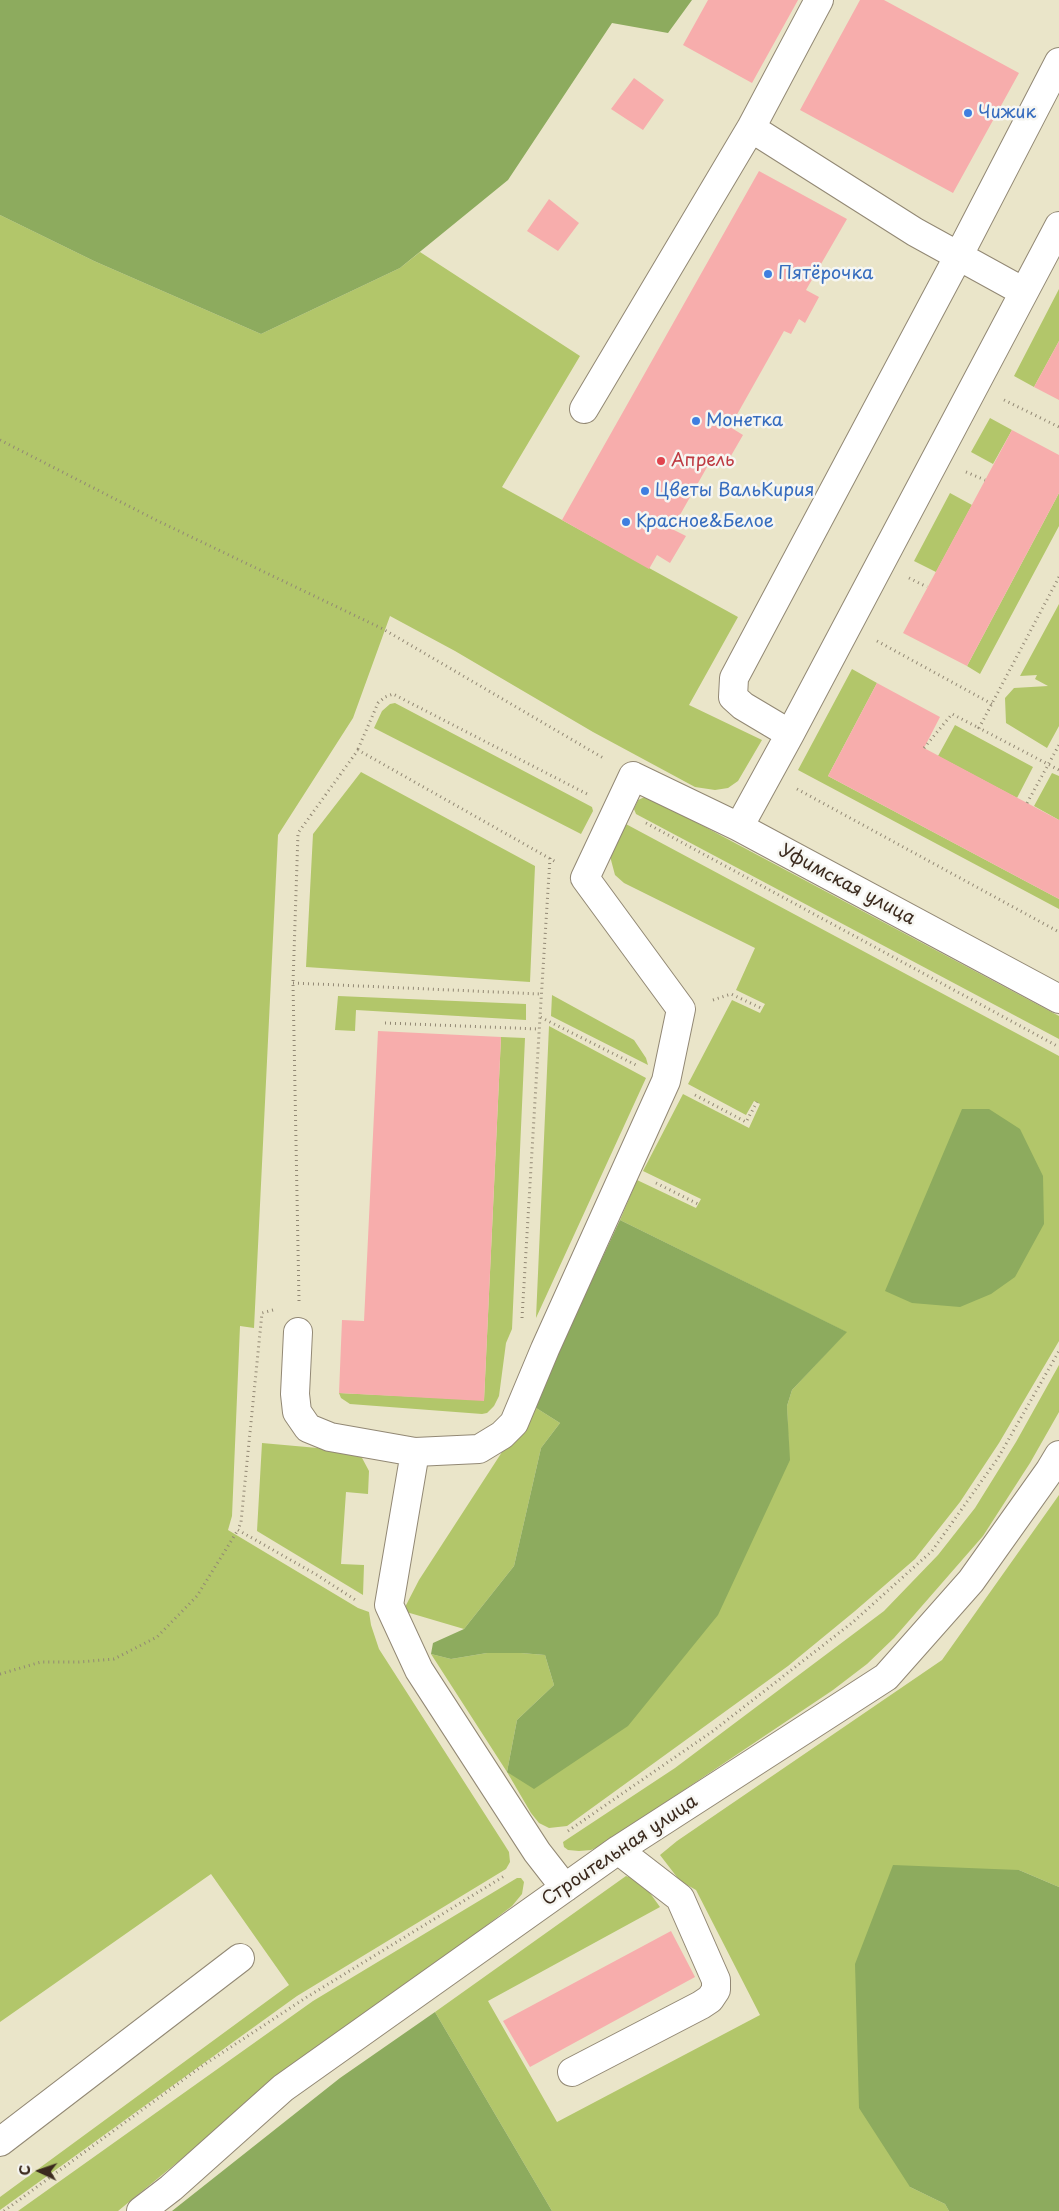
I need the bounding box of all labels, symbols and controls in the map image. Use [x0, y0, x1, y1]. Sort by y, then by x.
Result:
place label: Чижик [978, 102, 1036, 124]
marker: Чижик [962, 107, 974, 119]
place label: Пятёрочка [778, 263, 873, 285]
marker: Пятёрочка [762, 268, 774, 280]
place label: Монетка [706, 410, 783, 432]
marker: Монетка [690, 415, 702, 427]
place label: Апрель [671, 450, 734, 472]
marker: Апрель [655, 455, 667, 467]
place label: Цветы ВальКирия [655, 480, 814, 502]
marker: Цветы ВальКирия [639, 485, 651, 497]
place label: Красное&Белое [636, 511, 774, 533]
marker: Красное&Белое [620, 516, 632, 528]
street label: Уфимская улица [775, 840, 919, 930]
street label: Строительная улица [538, 1791, 702, 1911]
north arrow [15, 2146, 65, 2196]
text: С [14, 2164, 35, 2176]

